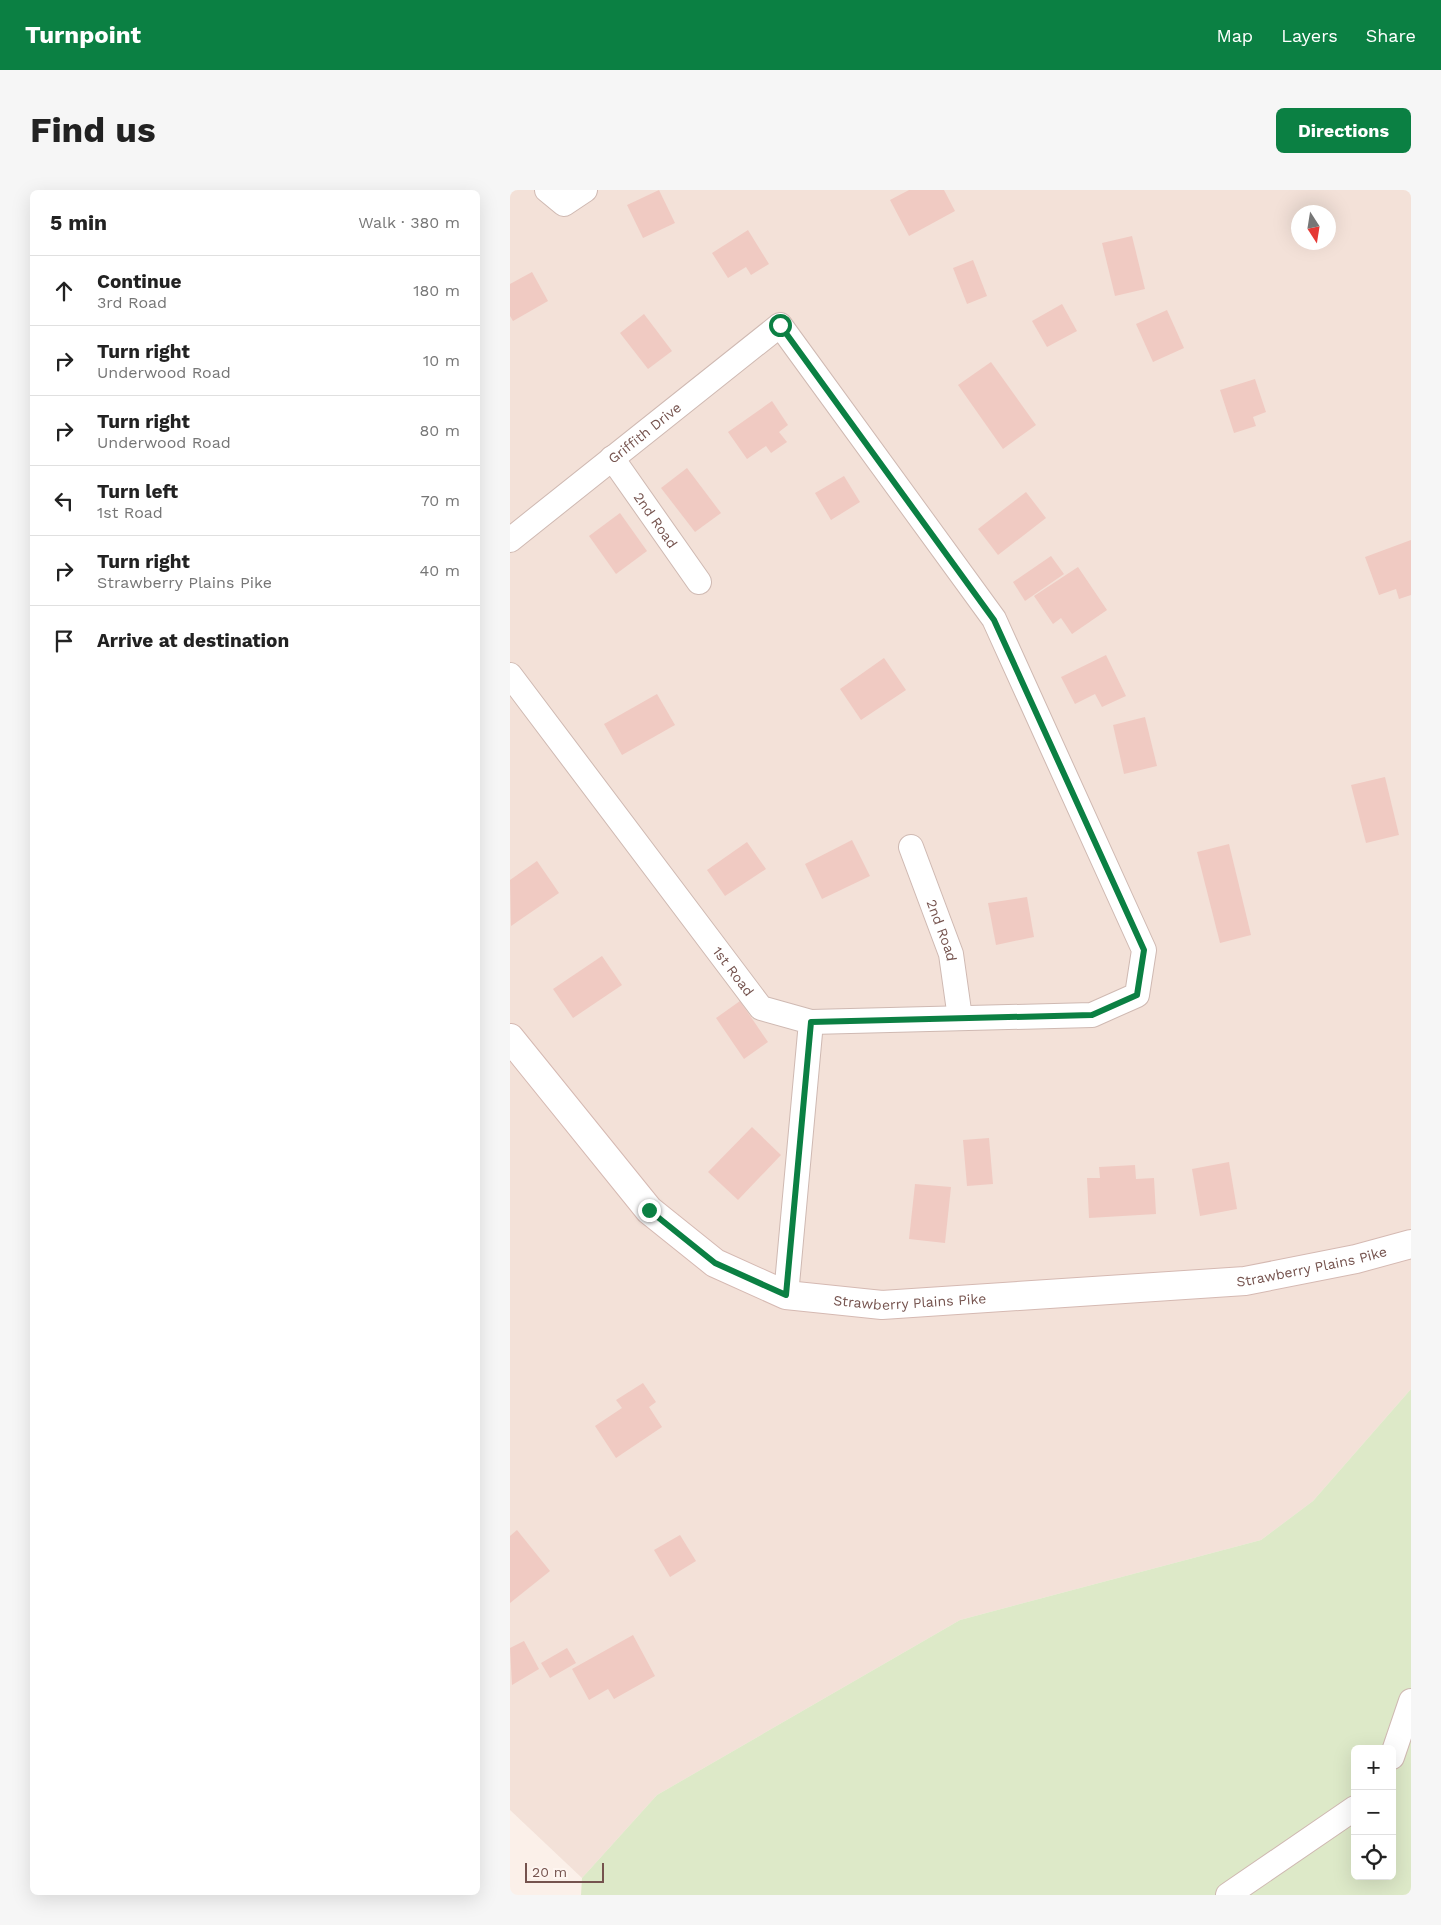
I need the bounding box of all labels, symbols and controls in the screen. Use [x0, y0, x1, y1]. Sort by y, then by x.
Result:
text: Turnpoint [25, 21, 141, 49]
text: Map [1216, 25, 1253, 46]
text: Layers [1281, 25, 1338, 46]
text: Share [1366, 25, 1416, 46]
button: Directions [1276, 108, 1411, 153]
text: Find us [30, 109, 156, 151]
north arrow [1291, 205, 1336, 250]
text: 5 min [50, 210, 107, 235]
text: Walk · 380 m [358, 213, 460, 232]
text: Continue [97, 270, 181, 293]
icon: ahead [50, 277, 78, 305]
text: 180 m [413, 281, 460, 300]
text: 3rd Road [97, 293, 167, 312]
route start [769, 314, 792, 337]
text: Turn right [97, 340, 190, 363]
icon: right [50, 347, 78, 375]
text: 10 m [423, 351, 460, 370]
text: Underwood Road [97, 363, 231, 382]
street label: Griffith Drive [605, 399, 684, 467]
text: Turn right [97, 410, 190, 433]
icon: right [50, 417, 78, 445]
text: 80 m [419, 421, 460, 440]
text: Underwood Road [97, 433, 231, 452]
text: Turn left [97, 480, 178, 503]
icon: left [50, 487, 78, 515]
street label: 2nd Road [631, 489, 681, 551]
text: 70 m [421, 491, 460, 510]
text: 1st Road [97, 503, 163, 522]
text: Turn right [97, 550, 190, 573]
icon: right [50, 557, 78, 585]
text: 40 m [420, 561, 460, 580]
text: Strawberry Plains Pike [97, 573, 272, 592]
icon: arrive [50, 627, 78, 655]
text: Arrive at destination [97, 629, 289, 652]
street label: 2nd Road [923, 897, 960, 962]
street label: 1st Road [710, 943, 757, 999]
route end [638, 1199, 661, 1222]
street label: Strawberry Plains Pike [1236, 1243, 1388, 1290]
street label: Strawberry Plains Pike [833, 1290, 987, 1313]
map controls [1351, 1745, 1396, 1880]
button: + [1351, 1745, 1396, 1790]
button: − [1351, 1790, 1396, 1835]
button: locate [1351, 1835, 1396, 1880]
scale bar [525, 1860, 604, 1883]
text: 20 m [532, 1864, 567, 1880]

